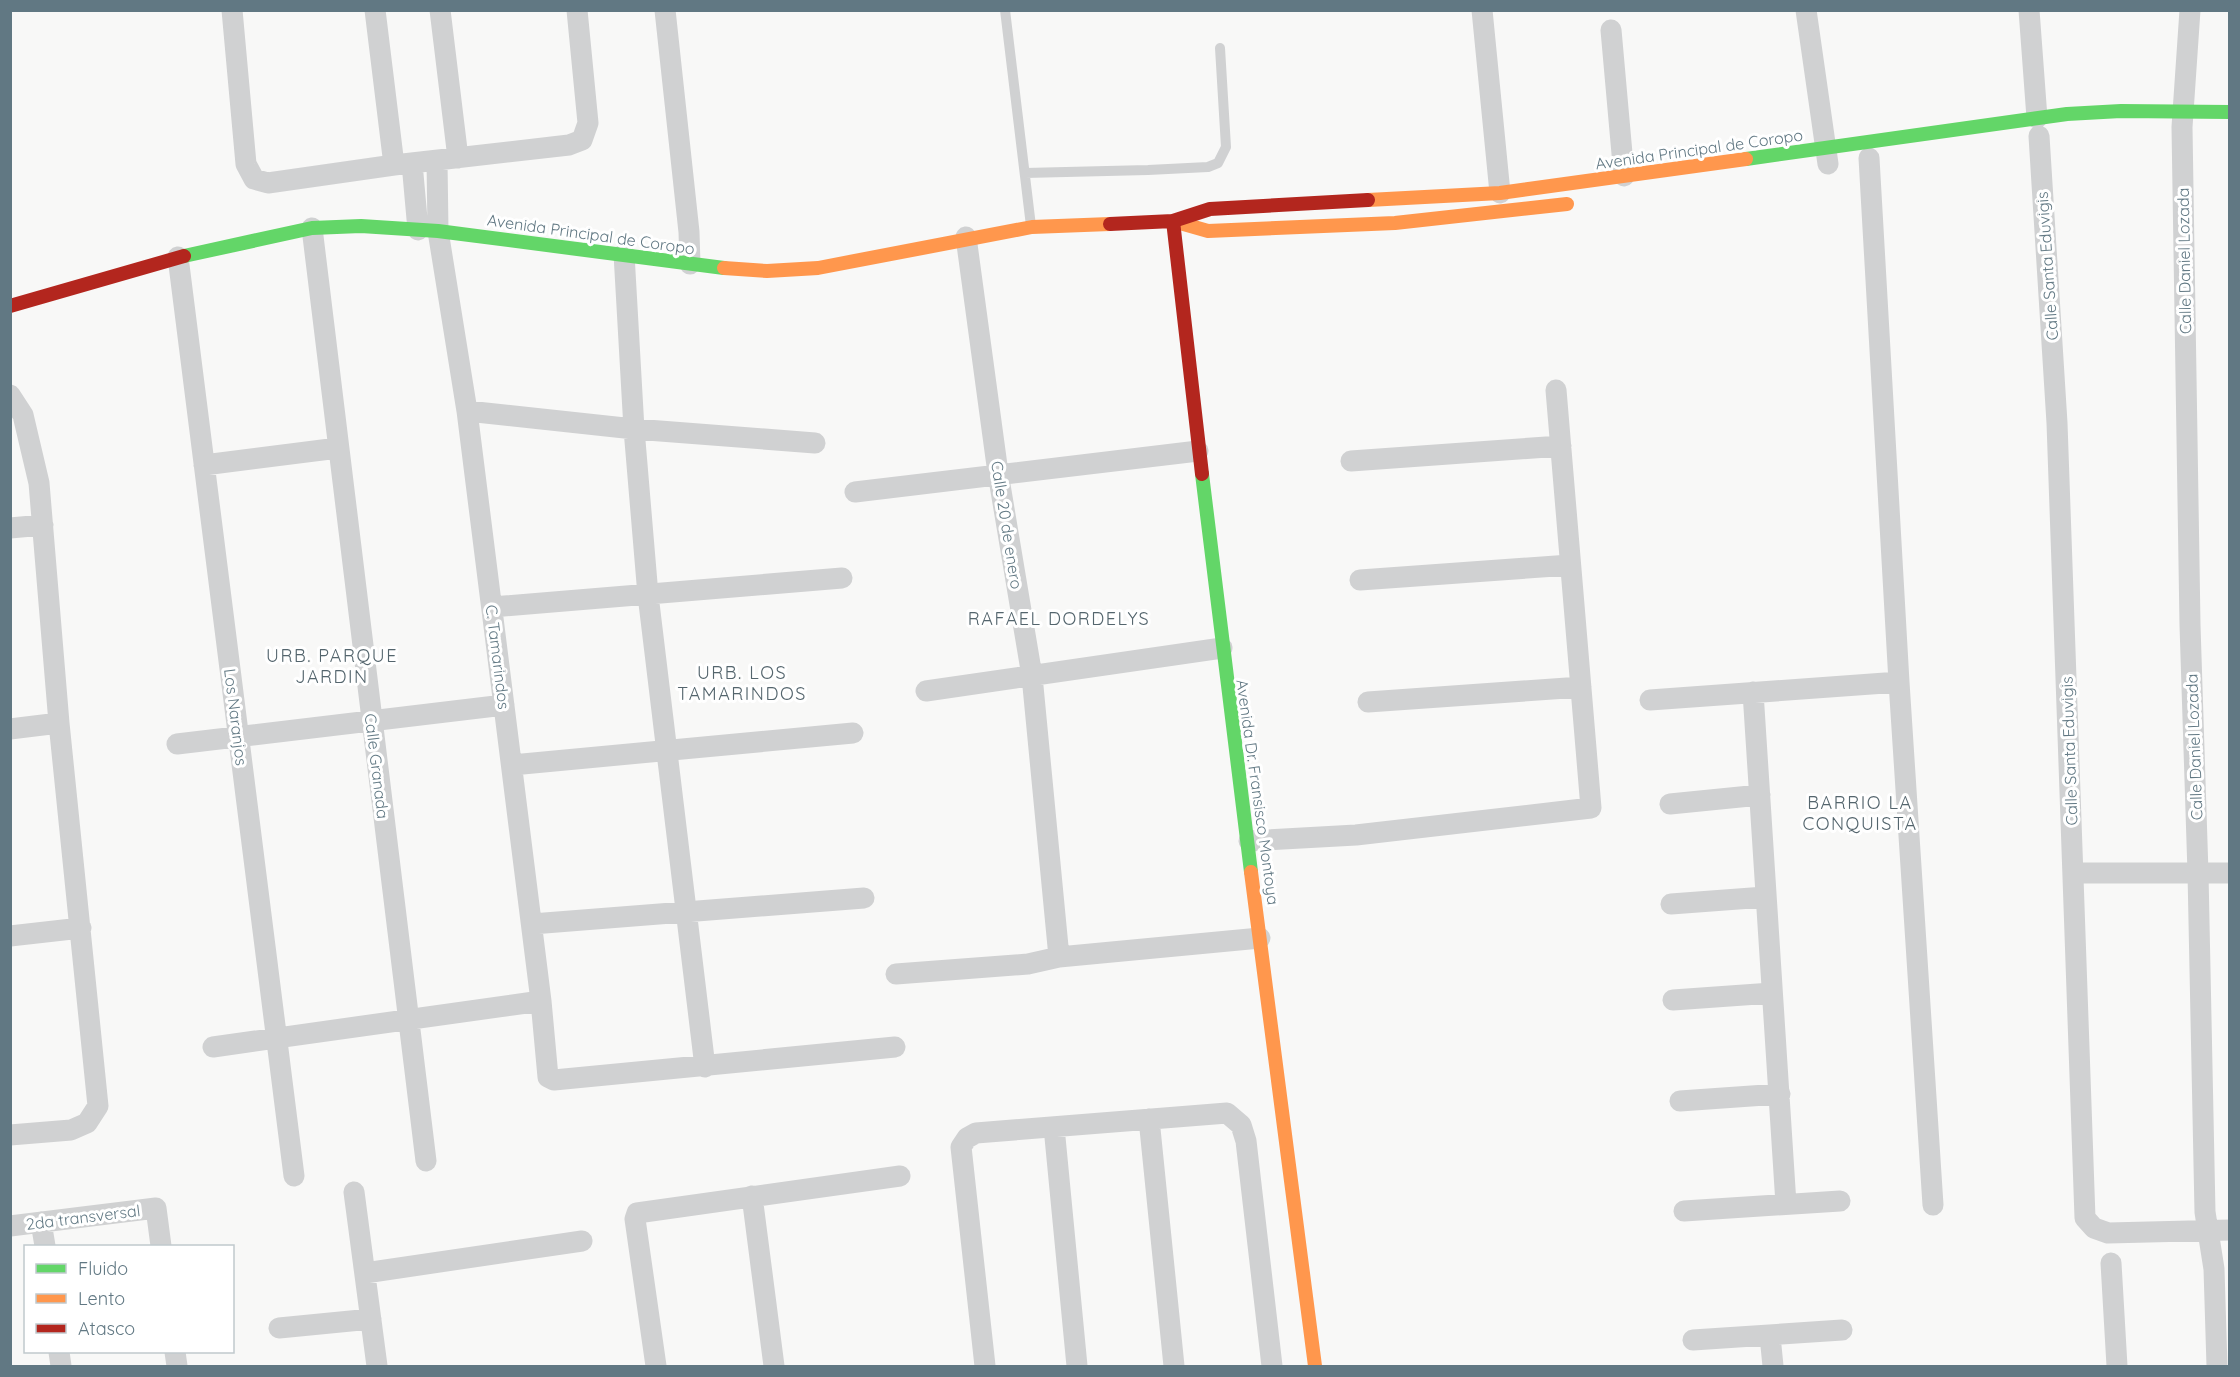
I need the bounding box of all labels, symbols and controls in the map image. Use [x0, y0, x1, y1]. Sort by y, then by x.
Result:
street label: Avenida Principal de Coropo [1594, 125, 1804, 173]
street label: Calle Daniel Lozada [2173, 188, 2195, 334]
street label: Calle Santa Eduvigis [2032, 191, 2062, 341]
street label: Avenida Principal de Coropo [486, 210, 696, 258]
street label: Calle 20 de enero [987, 460, 1027, 590]
street label: C. Tamarindos [482, 603, 514, 711]
district label: RAFAEL DORDELYS [968, 607, 1150, 630]
district label: URB. PARQUE JARDIN [266, 644, 398, 688]
district label: URB. LOS TAMARINDOS [677, 661, 807, 705]
street label: Los Naranjos [220, 667, 252, 767]
street label: Calle Daniel Lozada [2181, 673, 2207, 821]
street label: Calle Santa Eduvigis [2056, 676, 2082, 826]
street label: Avenida Dr. Fransisco Montoya [1232, 678, 1284, 906]
street label: Calle Granada [361, 712, 393, 820]
district label: BARRIO LA CONQUISTA [1802, 791, 1918, 835]
street label: 2da transversal [25, 1200, 141, 1234]
legend [24, 1245, 234, 1353]
text: Fluido [78, 1257, 128, 1280]
text: Lento [78, 1287, 125, 1310]
text: Atasco [78, 1317, 135, 1340]

